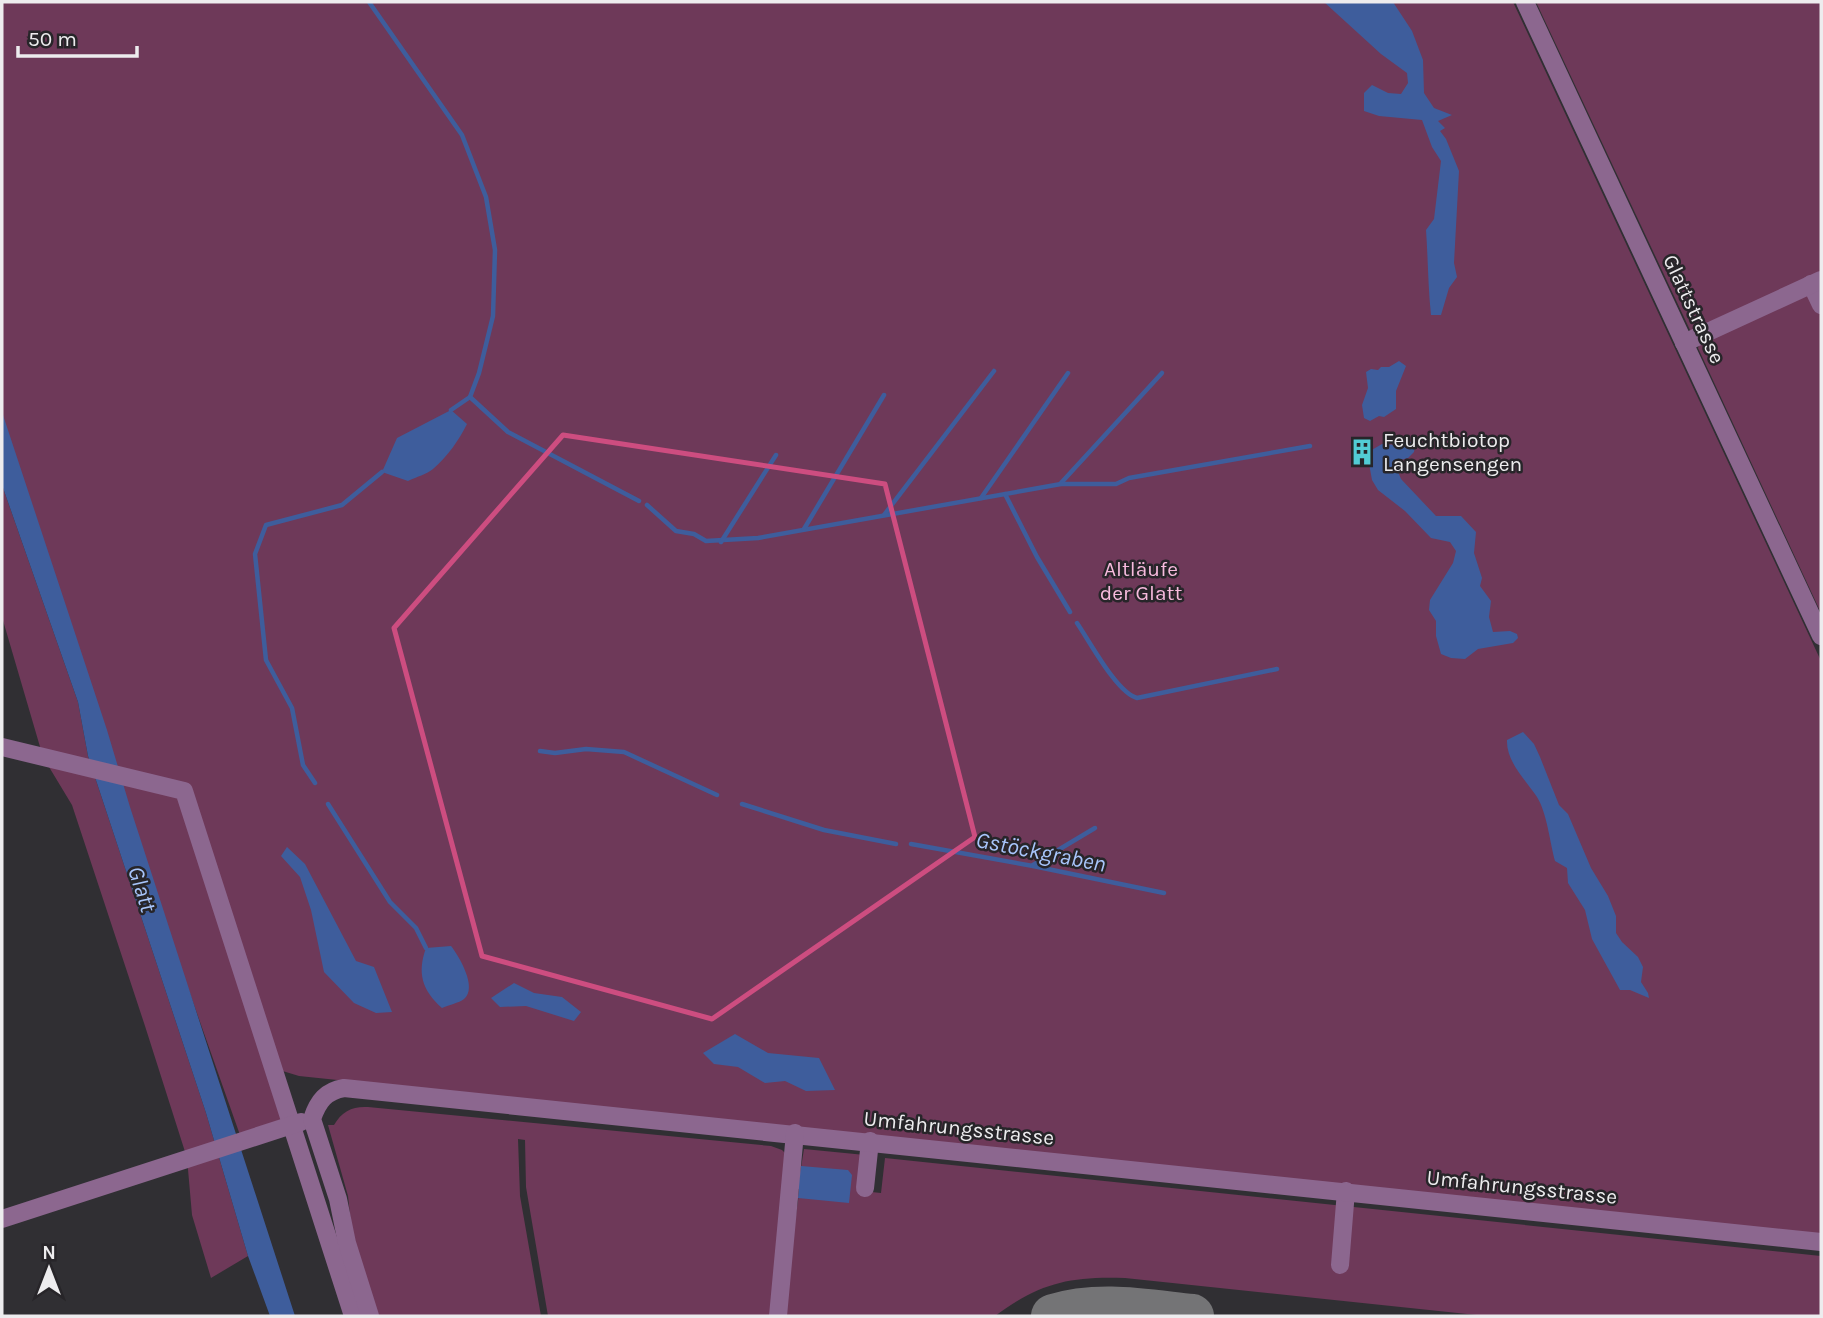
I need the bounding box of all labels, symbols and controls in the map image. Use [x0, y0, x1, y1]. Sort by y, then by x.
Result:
scale bar [18, 14, 136, 58]
text: 50 m [28, 27, 77, 51]
street label: Glattstrasse [1658, 251, 1730, 367]
place label: Feuchtbiotop Langensengen [1383, 428, 1522, 476]
building icon: Feuchtbiotop Langensengen [1347, 437, 1377, 467]
park label: Altläufe der Glatt [1100, 557, 1182, 605]
water label: Gstöckgraben [974, 826, 1108, 878]
water label: Glatt [122, 863, 162, 916]
street label: Umfahrungsstrasse [862, 1106, 1056, 1150]
street label: Umfahrungsstrasse [1425, 1165, 1619, 1209]
north arrow [14, 1234, 84, 1304]
text: N [42, 1242, 56, 1264]

